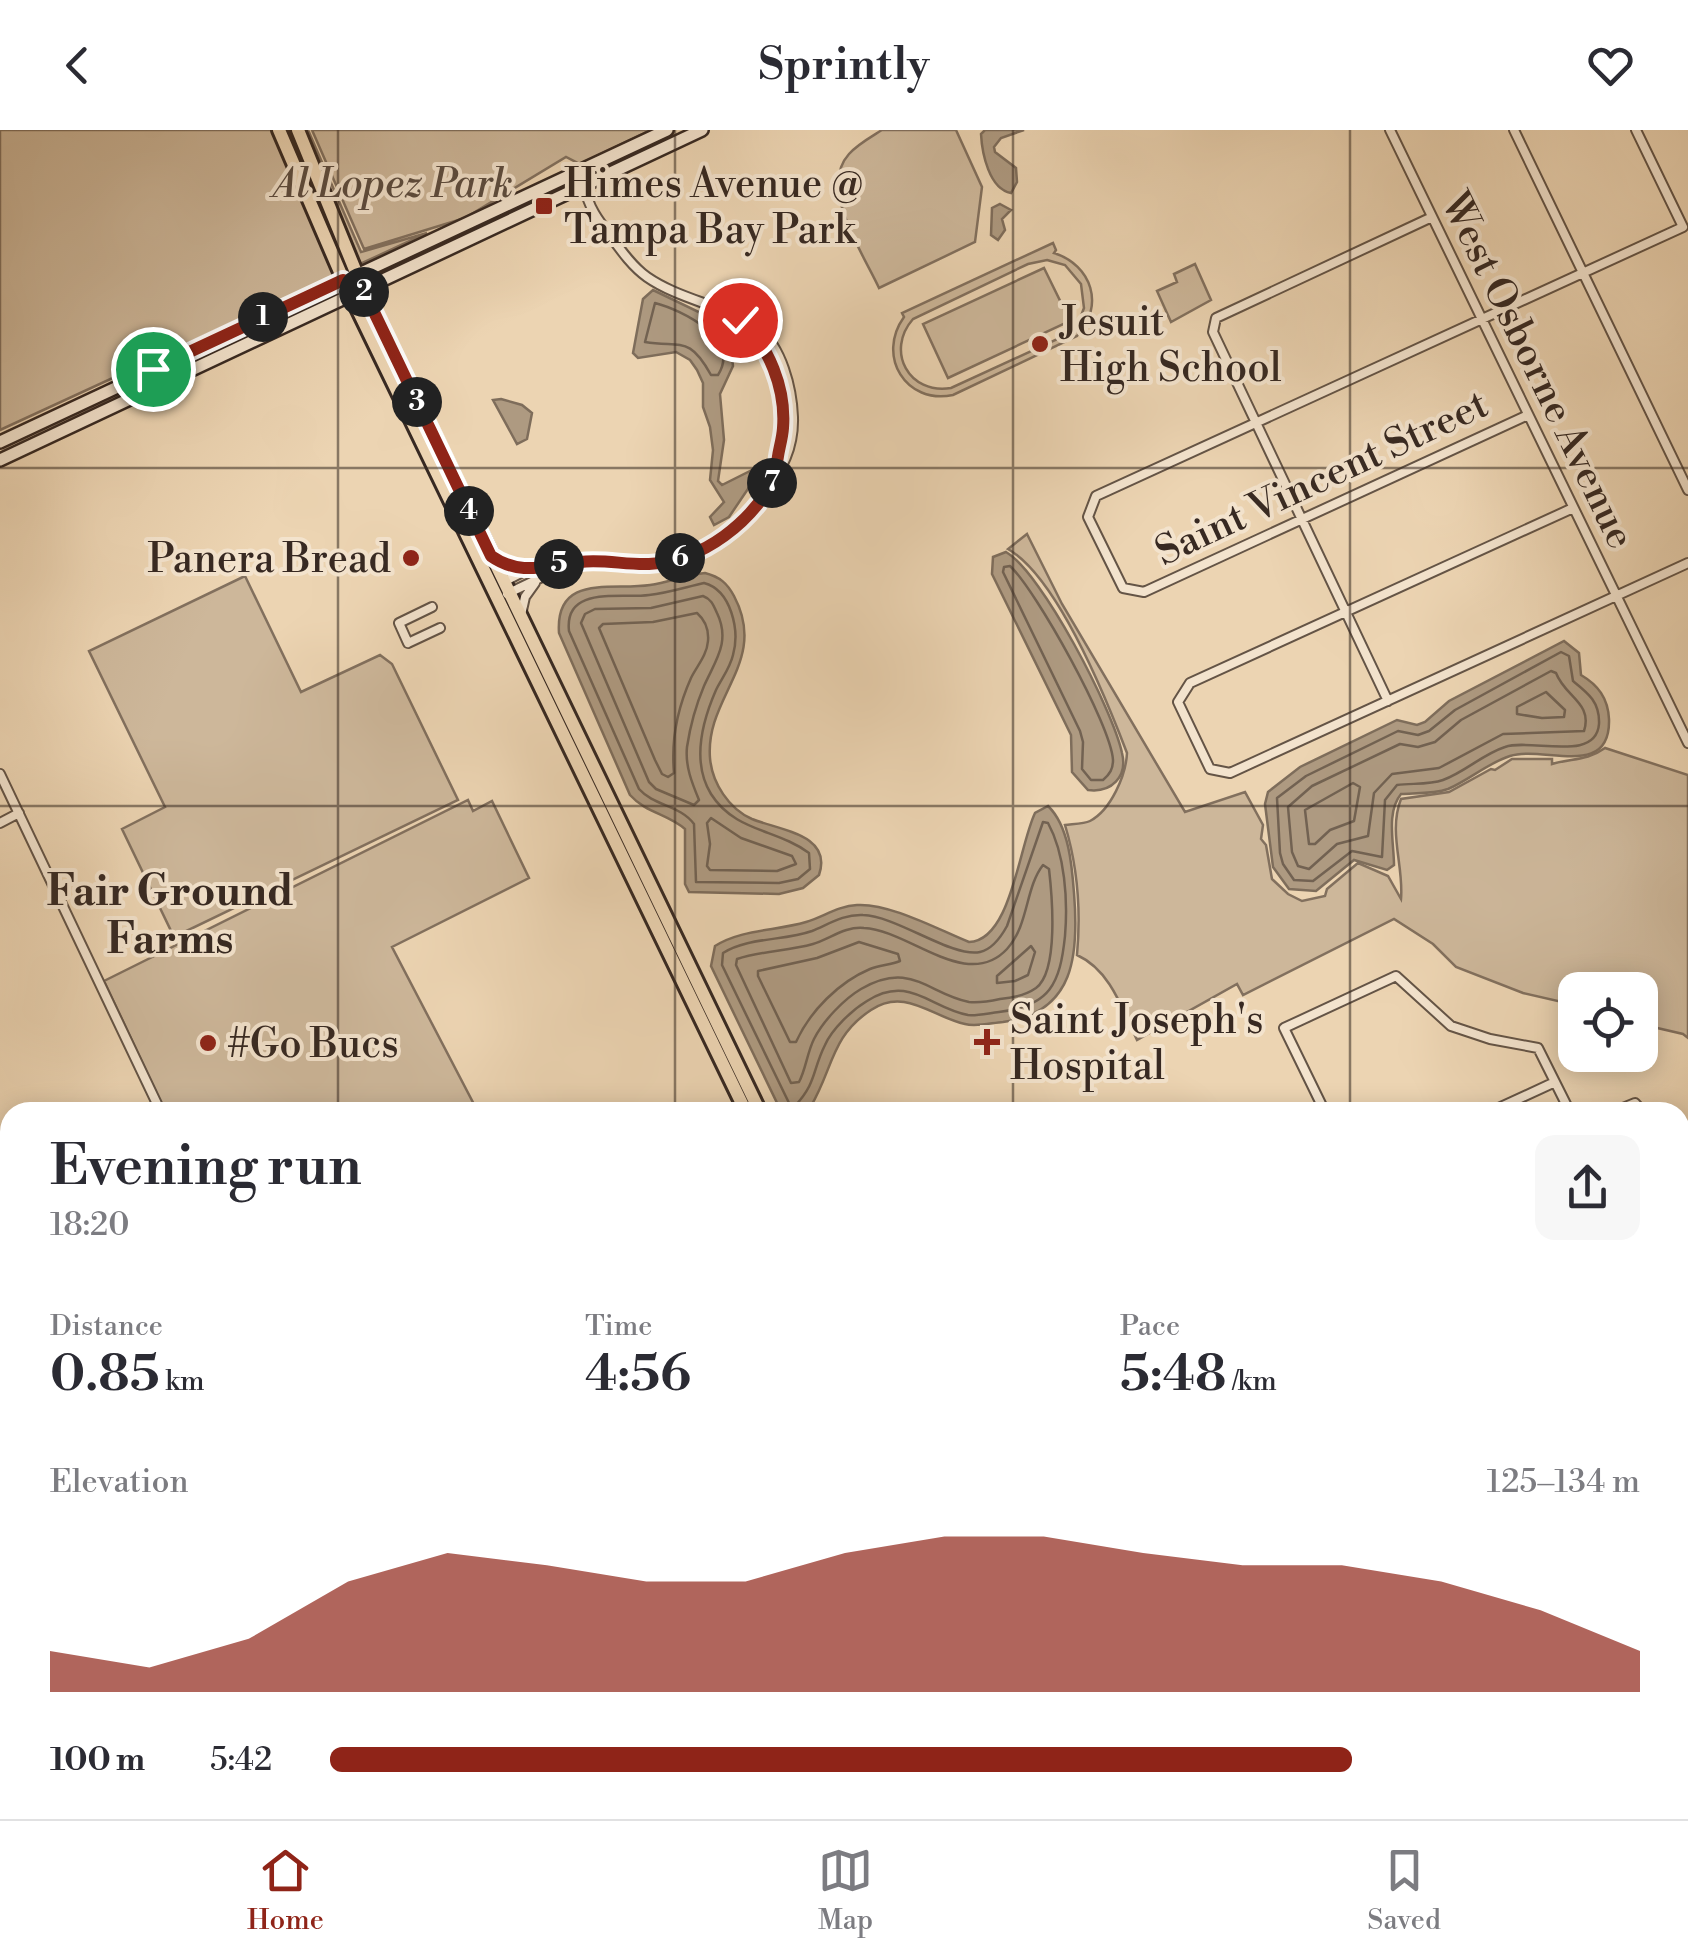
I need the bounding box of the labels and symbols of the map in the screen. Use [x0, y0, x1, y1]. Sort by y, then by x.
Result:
park label: Al Lopez Park [269, 160, 513, 210]
place label: Himes Avenue @ Tampa Bay Park [564, 160, 864, 257]
street label: West Osborne Avenue [1428, 183, 1645, 557]
marker: Himes Avenue @ Tampa Bay Park [533, 195, 555, 217]
pin: 2 [339, 267, 389, 317]
pin [698, 278, 783, 363]
pin: 1 [238, 292, 288, 342]
place label: Jesuit High School [1058, 298, 1282, 395]
pin [111, 327, 196, 412]
marker: Jesuit High School [1029, 333, 1051, 355]
pin: 3 [392, 377, 442, 427]
street label: Saint Vincent Street [1148, 380, 1496, 578]
pin: 7 [747, 458, 797, 508]
pin: 4 [444, 486, 494, 536]
pin: 6 [655, 533, 705, 583]
place label: Panera Bread [148, 535, 391, 585]
pin: 5 [534, 539, 584, 589]
marker: Panera Bread [400, 547, 422, 569]
district label: Fair Ground Farms [47, 866, 293, 967]
place label: Saint Joseph's Hospital [1010, 996, 1263, 1092]
place label: #Go Bucs [228, 1020, 399, 1070]
marker: Saint Joseph's Hospital [974, 1029, 1000, 1055]
marker: #Go Bucs [197, 1032, 219, 1054]

